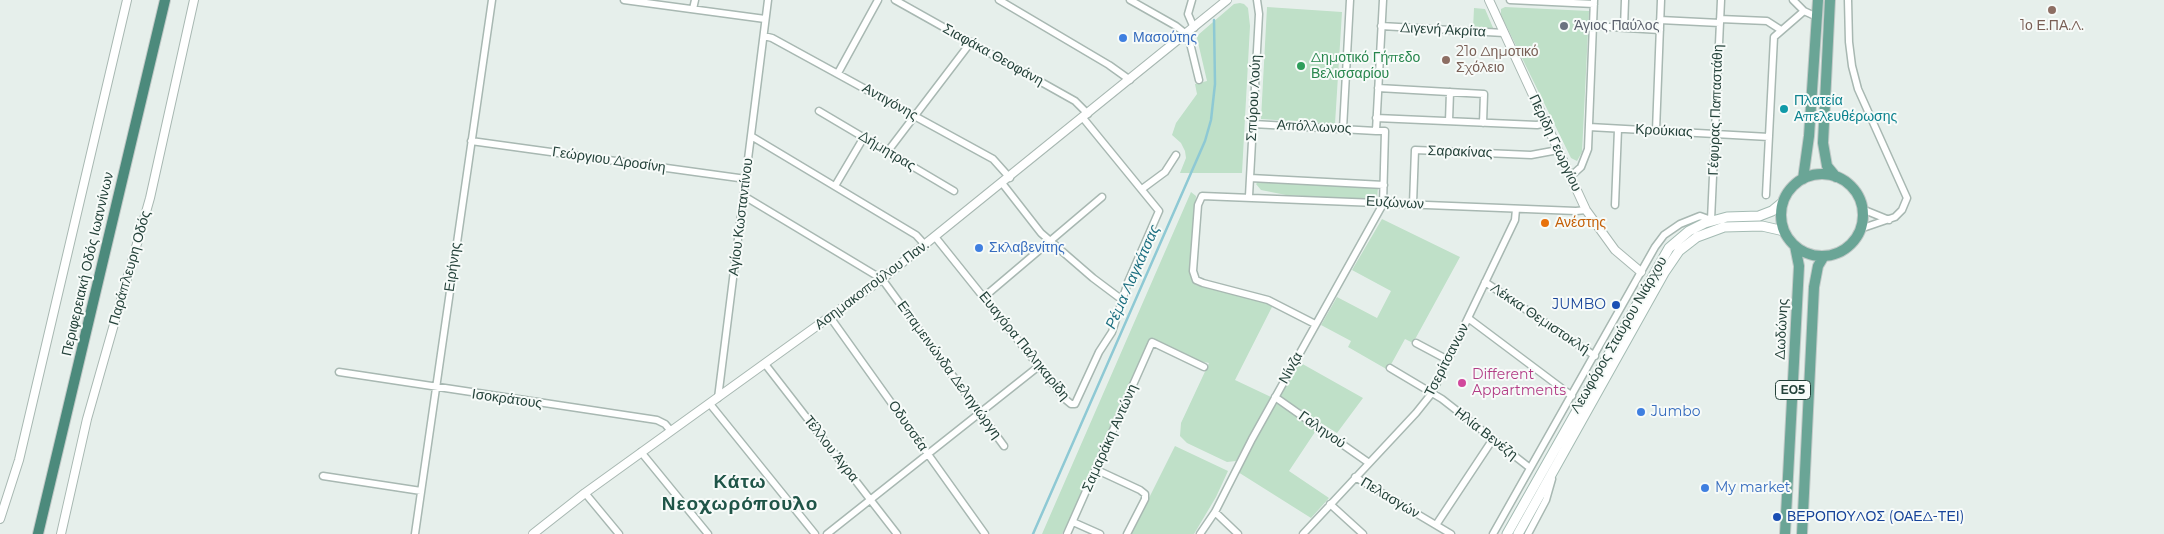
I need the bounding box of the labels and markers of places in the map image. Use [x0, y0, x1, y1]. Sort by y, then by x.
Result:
marker: 1ο Ε.ΠΑ.Λ. [2046, 4, 2058, 16]
place label: Άγιος Παύλος [1574, 18, 1659, 34]
place label: 1ο Ε.ΠΑ.Λ. [2020, 18, 2084, 34]
marker: Άγιος Παύλος [1558, 20, 1570, 32]
place label: Μασούτης [1133, 30, 1197, 46]
marker: Μασούτης [1117, 32, 1129, 44]
place label: 21ο Δημοτικό Σχόλειο [1456, 44, 1539, 76]
place label: Δημοτικό Γήπεδο Βελισσαρίου [1311, 50, 1420, 82]
marker: 21ο Δημοτικό Σχόλειο [1440, 54, 1452, 66]
marker: Δημοτικό Γήπεδο Βελισσαρίου [1295, 60, 1307, 72]
place label: Πλατεία Απελευθέρωσης [1794, 93, 1897, 125]
marker: Πλατεία Απελευθέρωσης [1778, 103, 1790, 115]
place label: Ανέστης [1555, 215, 1606, 231]
marker: Ανέστης [1539, 217, 1551, 229]
place label: Σκλαβενίτης [989, 240, 1065, 256]
marker: Σκλαβενίτης [973, 242, 985, 254]
place label: JUMBO [1552, 297, 1606, 313]
marker: JUMBO [1610, 299, 1622, 311]
place label: Different Appartments [1472, 367, 1566, 400]
marker: Different Appartments [1456, 377, 1468, 389]
place label: Jumbo [1651, 404, 1701, 420]
marker: Jumbo [1635, 406, 1647, 418]
place label: My market [1715, 480, 1790, 496]
marker: My market [1699, 482, 1711, 494]
place label: ΒΕΡΟΠΟΥΛΟΣ (ΟΑΕΔ-ΤΕΙ) [1787, 509, 1964, 525]
marker: ΒΕΡΟΠΟΥΛΟΣ (ΟΑΕΔ-ΤΕΙ) [1771, 511, 1783, 523]

